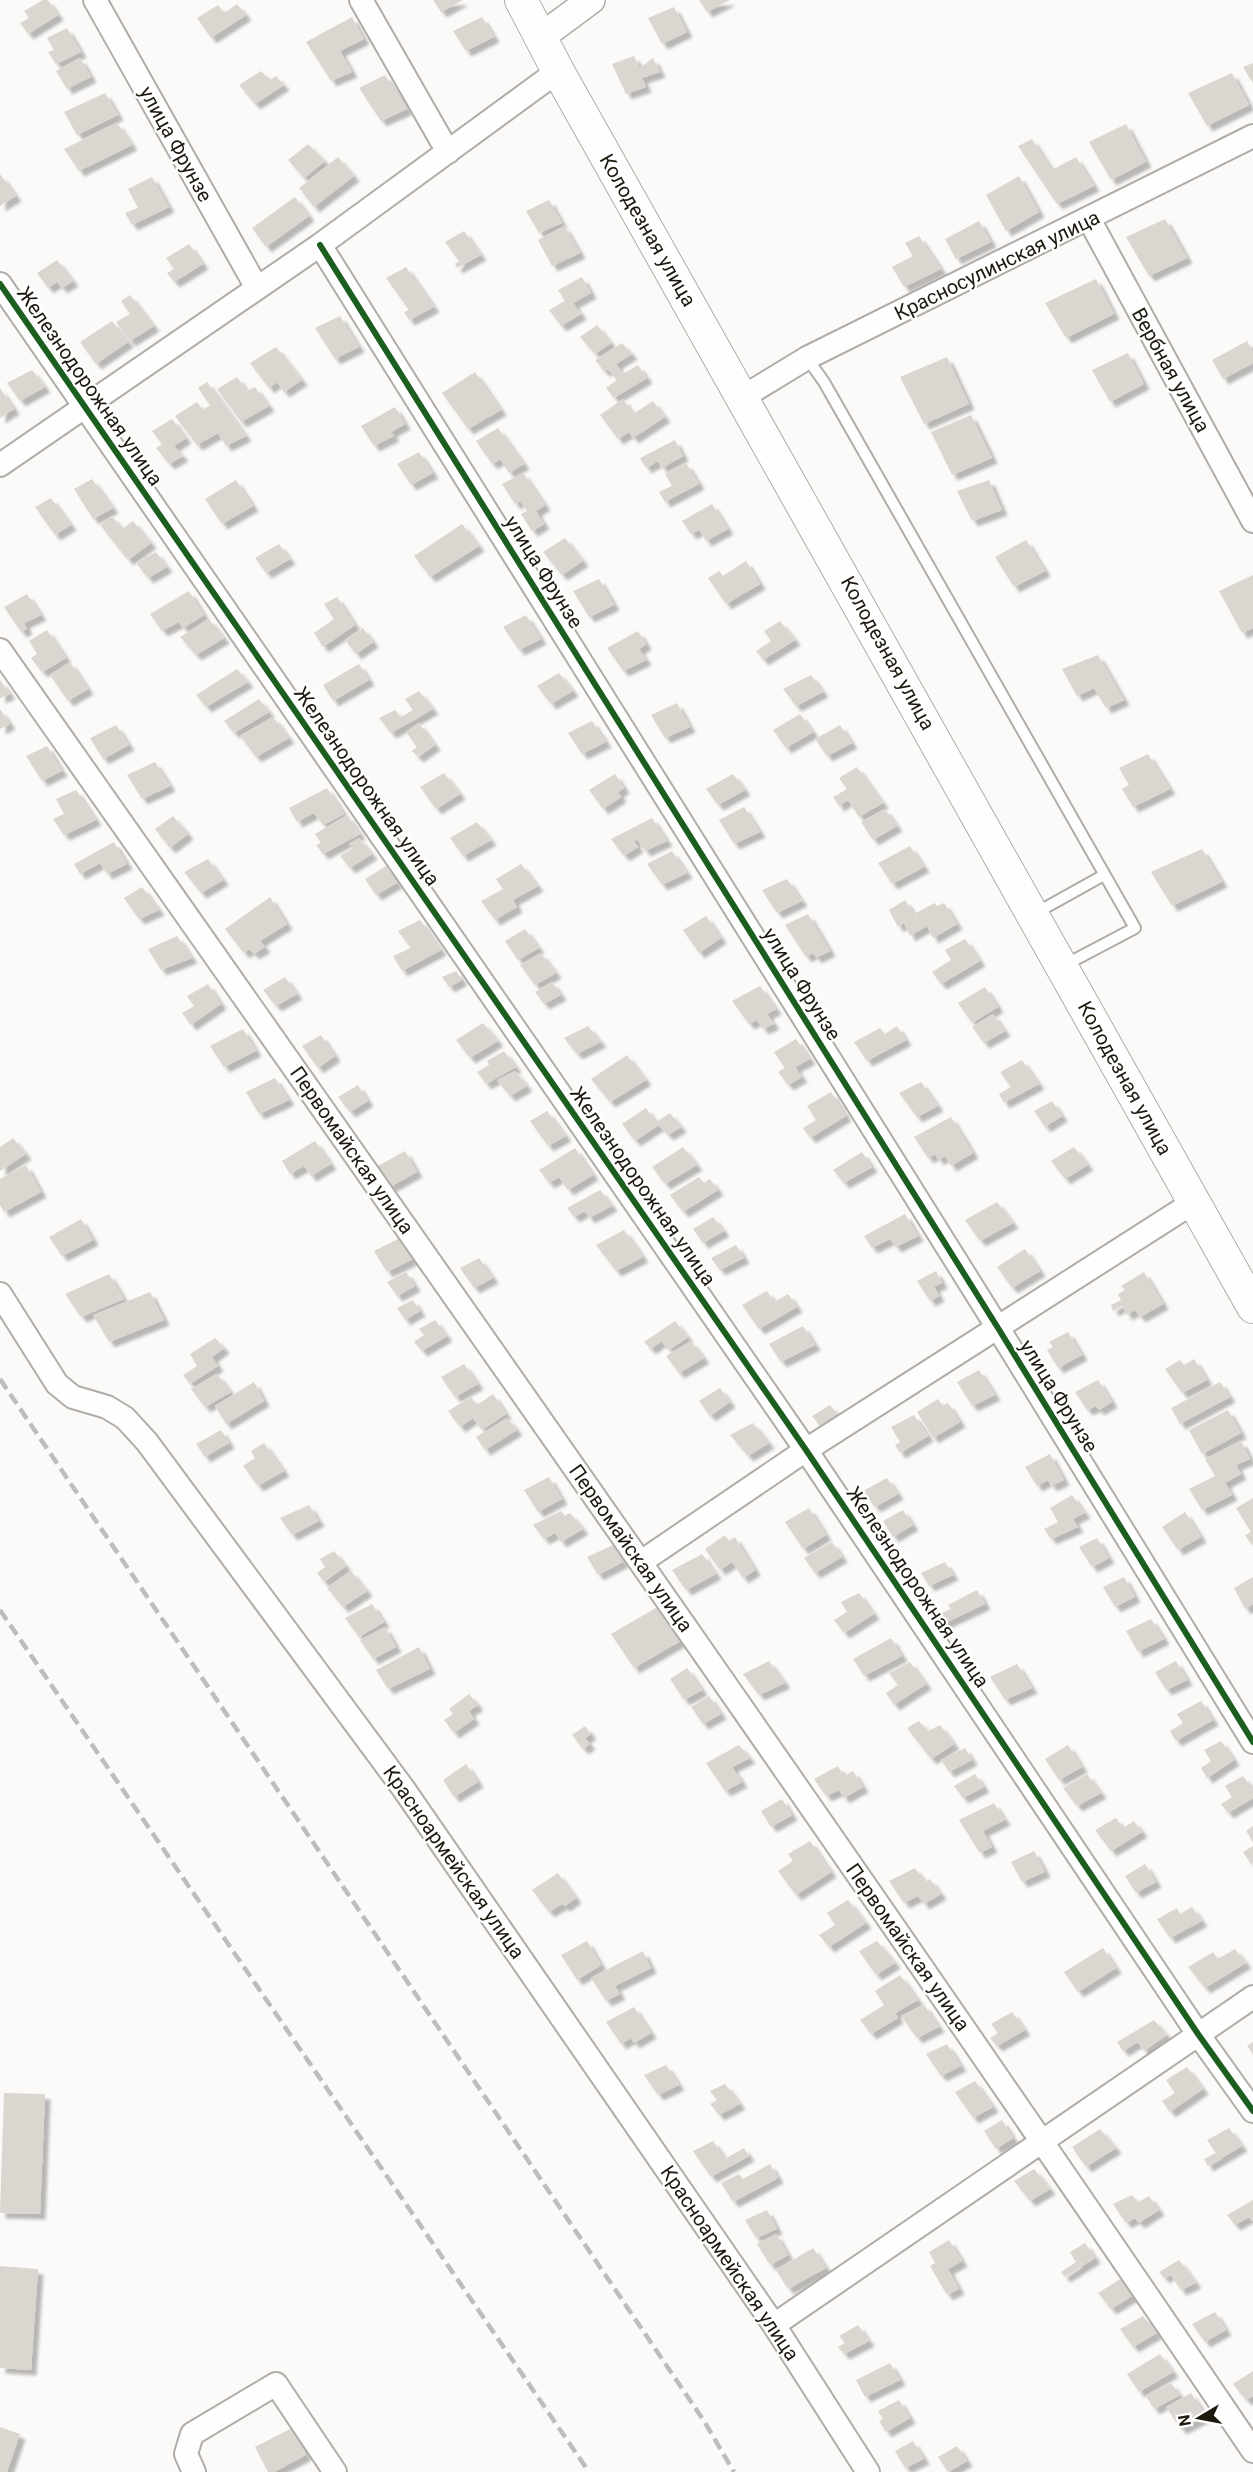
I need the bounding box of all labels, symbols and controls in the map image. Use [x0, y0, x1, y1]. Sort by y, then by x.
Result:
street label: улица Фрунзе [134, 82, 218, 206]
street label: Колодезная улица [595, 149, 701, 311]
street label: Красносулинская улица [890, 205, 1104, 325]
street label: Железнодорожная улица [12, 282, 168, 490]
street label: Вербная улица [1127, 304, 1215, 436]
street label: улица Фрунзе [500, 511, 588, 633]
street label: Колодезная улица [836, 572, 940, 734]
street label: Железнодорожная улица [289, 682, 445, 890]
street label: улица Фрунзе [758, 923, 846, 1045]
street label: Колодезная улица [1073, 997, 1177, 1159]
street label: Первомайская улица [285, 1062, 419, 1238]
street label: Железнодорожная улица [565, 1082, 721, 1290]
street label: улица Фрунзе [1015, 1335, 1103, 1457]
street label: Первомайская улица [564, 1460, 698, 1636]
street label: Железнодорожная улица [842, 1482, 994, 1692]
street label: Красноармейская улица [378, 1761, 530, 1963]
street label: Первомайская улица [841, 1859, 975, 2035]
street label: Красноармейская улица [656, 2161, 804, 2365]
north arrow [1169, 2388, 1229, 2448]
text: N [1174, 2413, 1195, 2428]

